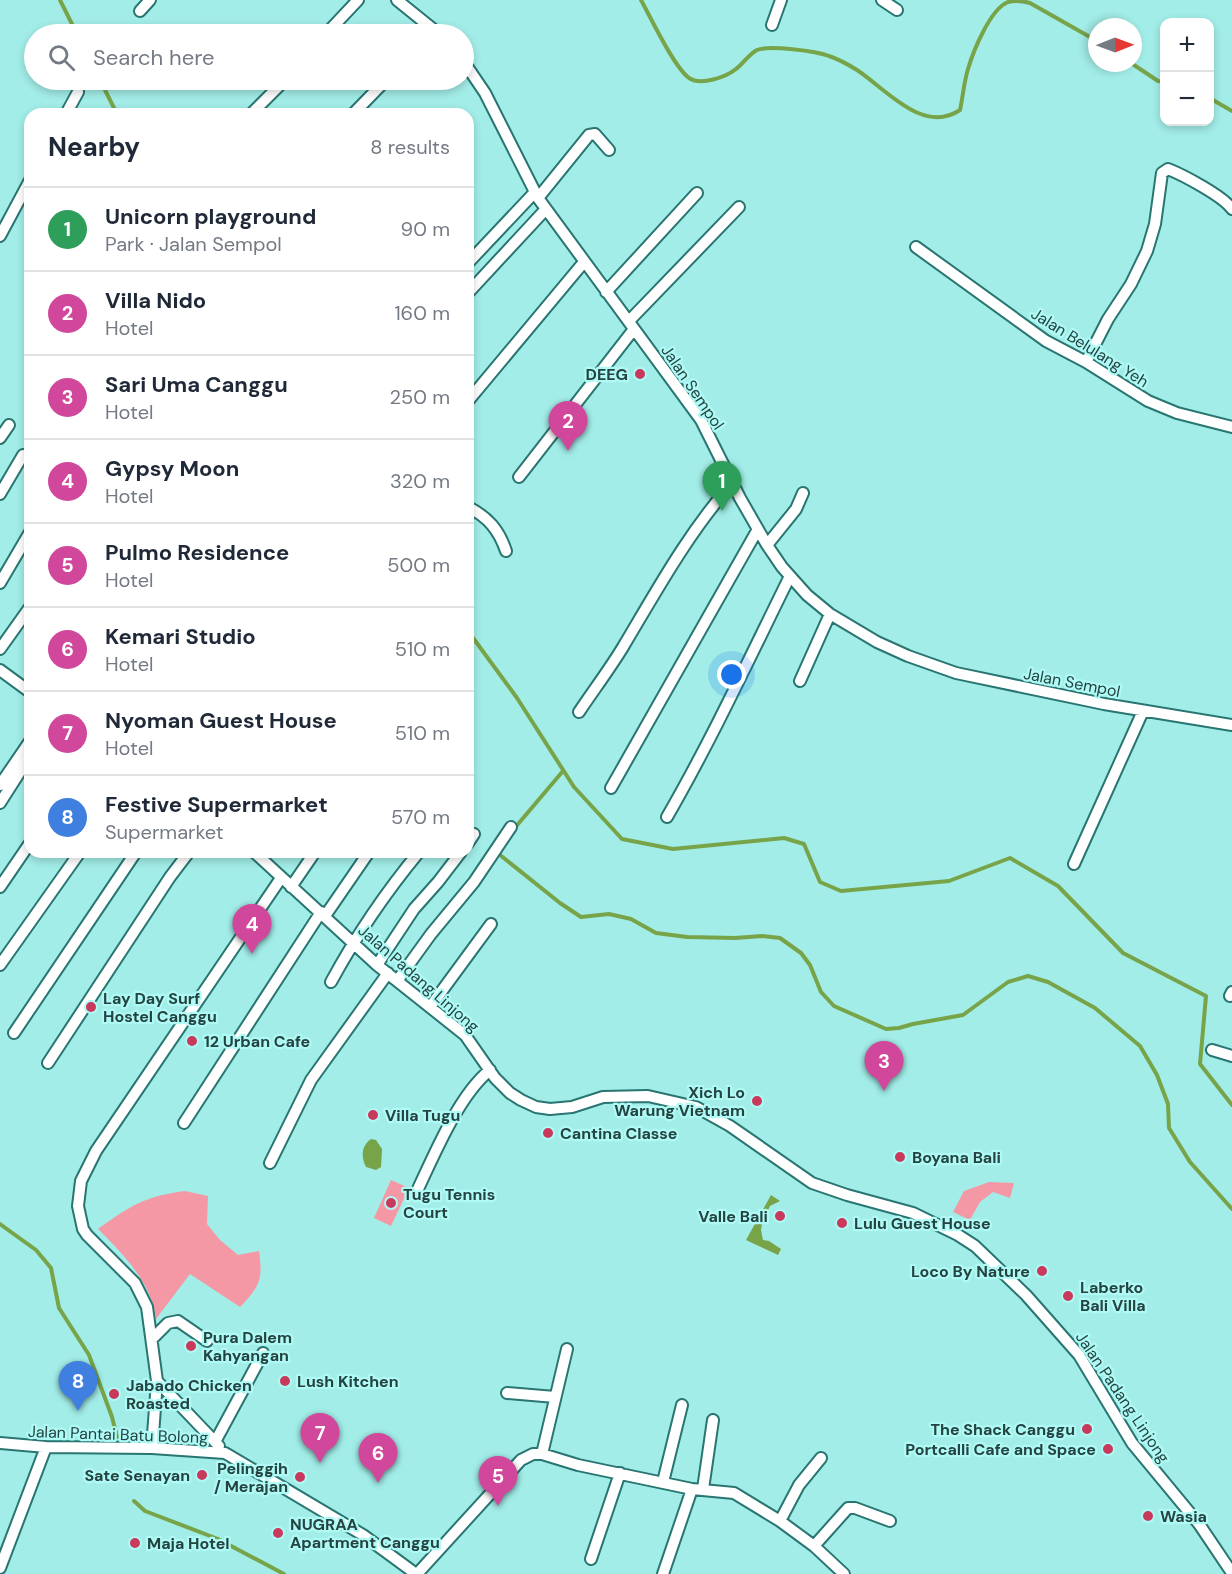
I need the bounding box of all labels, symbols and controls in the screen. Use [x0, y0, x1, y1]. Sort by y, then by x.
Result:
north arrow [1088, 18, 1142, 72]
map controls [1160, 18, 1214, 126]
button: + [1160, 18, 1214, 72]
search box [24, 24, 474, 90]
icon: search [45, 41, 78, 74]
text: Search here [93, 43, 214, 72]
button: − [1160, 72, 1214, 126]
text: Nearby [48, 130, 140, 164]
text: 8 results [370, 134, 450, 160]
text: Unicorn playground [105, 202, 316, 231]
text: 1 [64, 216, 71, 242]
text: 90 m [401, 216, 450, 242]
text: Park · Jalan Sempol [105, 231, 282, 257]
text: Villa Nido [105, 286, 206, 315]
text: 2 [62, 300, 73, 326]
text: 160 m [394, 300, 450, 326]
street label: Jalan Belulang Yeh [1027, 303, 1152, 392]
text: Hotel [105, 315, 153, 341]
street label: Jalan Sempol [656, 341, 729, 434]
place label: DEEG [586, 364, 628, 385]
marker: DEEG [633, 367, 647, 381]
text: Sari Uma Canggu [105, 370, 288, 399]
text: 3 [61, 384, 74, 410]
text: 250 m [389, 384, 450, 410]
text: Hotel [105, 399, 153, 425]
pin: 2 [548, 402, 588, 451]
text: Gypsy Moon [105, 454, 239, 483]
pin: 1 [702, 462, 742, 511]
text: 4 [61, 468, 74, 494]
text: 320 m [390, 468, 450, 494]
text: Hotel [105, 483, 153, 509]
text: Pulmo Residence [105, 538, 289, 567]
text: 5 [61, 552, 74, 578]
text: 500 m [387, 552, 450, 578]
text: Hotel [105, 567, 153, 593]
text: Kemari Studio [105, 622, 256, 651]
text: 6 [61, 636, 74, 662]
text: 510 m [395, 636, 450, 662]
text: Hotel [105, 651, 153, 677]
your location [717, 660, 746, 689]
street label: Jalan Sempol [1022, 663, 1122, 702]
text: Nyoman Guest House [105, 706, 337, 735]
text: 7 [62, 720, 73, 746]
text: 510 m [395, 720, 450, 746]
text: Hotel [105, 735, 153, 761]
text: Festive Supermarket [105, 790, 328, 819]
text: 8 [61, 804, 74, 830]
text: 570 m [391, 804, 450, 830]
text: Supermarket [105, 819, 224, 845]
pin: 4 [232, 904, 272, 954]
street label: Jalan Padang Linjong [354, 920, 484, 1037]
place label: Lay Day Surf Hostel Canggu [103, 988, 217, 1027]
marker: Lay Day Surf Hostel Canggu [84, 1000, 98, 1014]
place label: 12 Urban Cafe [204, 1031, 310, 1052]
marker: 12 Urban Cafe [185, 1034, 199, 1048]
pin: 3 [864, 1042, 904, 1091]
place label: Xich Lo Warung Vietnam [614, 1082, 745, 1121]
marker: Xich Lo Warung Vietnam [750, 1094, 764, 1108]
place label: Villa Tugu [385, 1105, 460, 1126]
marker: Villa Tugu [366, 1108, 380, 1122]
place label: Cantina Classe [560, 1123, 678, 1144]
marker: Cantina Classe [541, 1126, 555, 1140]
place label: Boyana Bali [912, 1147, 1001, 1168]
marker: Boyana Bali [893, 1150, 907, 1164]
place label: Tugu Tennis Court [403, 1184, 495, 1223]
marker: Tugu Tennis Court [384, 1196, 398, 1210]
place label: Valle Bali [698, 1206, 768, 1227]
marker: Valle Bali [773, 1209, 787, 1223]
place label: Lulu Guest House [854, 1213, 991, 1234]
marker: Lulu Guest House [835, 1216, 849, 1230]
place label: Loco By Nature [911, 1261, 1030, 1282]
marker: Loco By Nature [1035, 1264, 1049, 1278]
place label: Laberko Bali Villa [1080, 1277, 1146, 1316]
marker: Laberko Bali Villa [1061, 1289, 1075, 1303]
place label: Pura Dalem Kahyangan [203, 1327, 292, 1366]
street label: Jalan Padang Linjong [1071, 1328, 1174, 1467]
marker: Pura Dalem Kahyangan [184, 1339, 198, 1353]
pin: 8 [58, 1362, 98, 1411]
place label: Lush Kitchen [297, 1371, 399, 1392]
marker: Lush Kitchen [278, 1374, 292, 1388]
place label: Jabado Chicken Roasted [126, 1375, 252, 1414]
marker: Jabado Chicken Roasted [107, 1387, 121, 1401]
pin: 7 [300, 1414, 340, 1463]
place label: The Shack Canggu [931, 1419, 1075, 1440]
street label: Jalan Pantai Batu Bolong [27, 1421, 209, 1448]
marker: The Shack Canggu [1080, 1422, 1094, 1436]
pin: 6 [358, 1434, 398, 1483]
place label: Portcalli Cafe and Space [905, 1439, 1096, 1460]
marker: Portcalli Cafe and Space [1101, 1442, 1115, 1456]
pin: 5 [478, 1456, 518, 1506]
place label: Pelinggih / Merajan [214, 1458, 288, 1497]
place label: Sate Senayan [84, 1465, 190, 1486]
marker: Sate Senayan [195, 1468, 209, 1482]
marker: Pelinggih / Merajan [293, 1470, 307, 1484]
place label: Wasia [1160, 1506, 1207, 1527]
marker: Wasia [1141, 1509, 1155, 1523]
place label: NUGRAA Apartment Canggu [290, 1514, 440, 1553]
marker: NUGRAA Apartment Canggu [271, 1526, 285, 1540]
place label: Maja Hotel [147, 1533, 230, 1554]
marker: Maja Hotel [128, 1536, 142, 1550]

